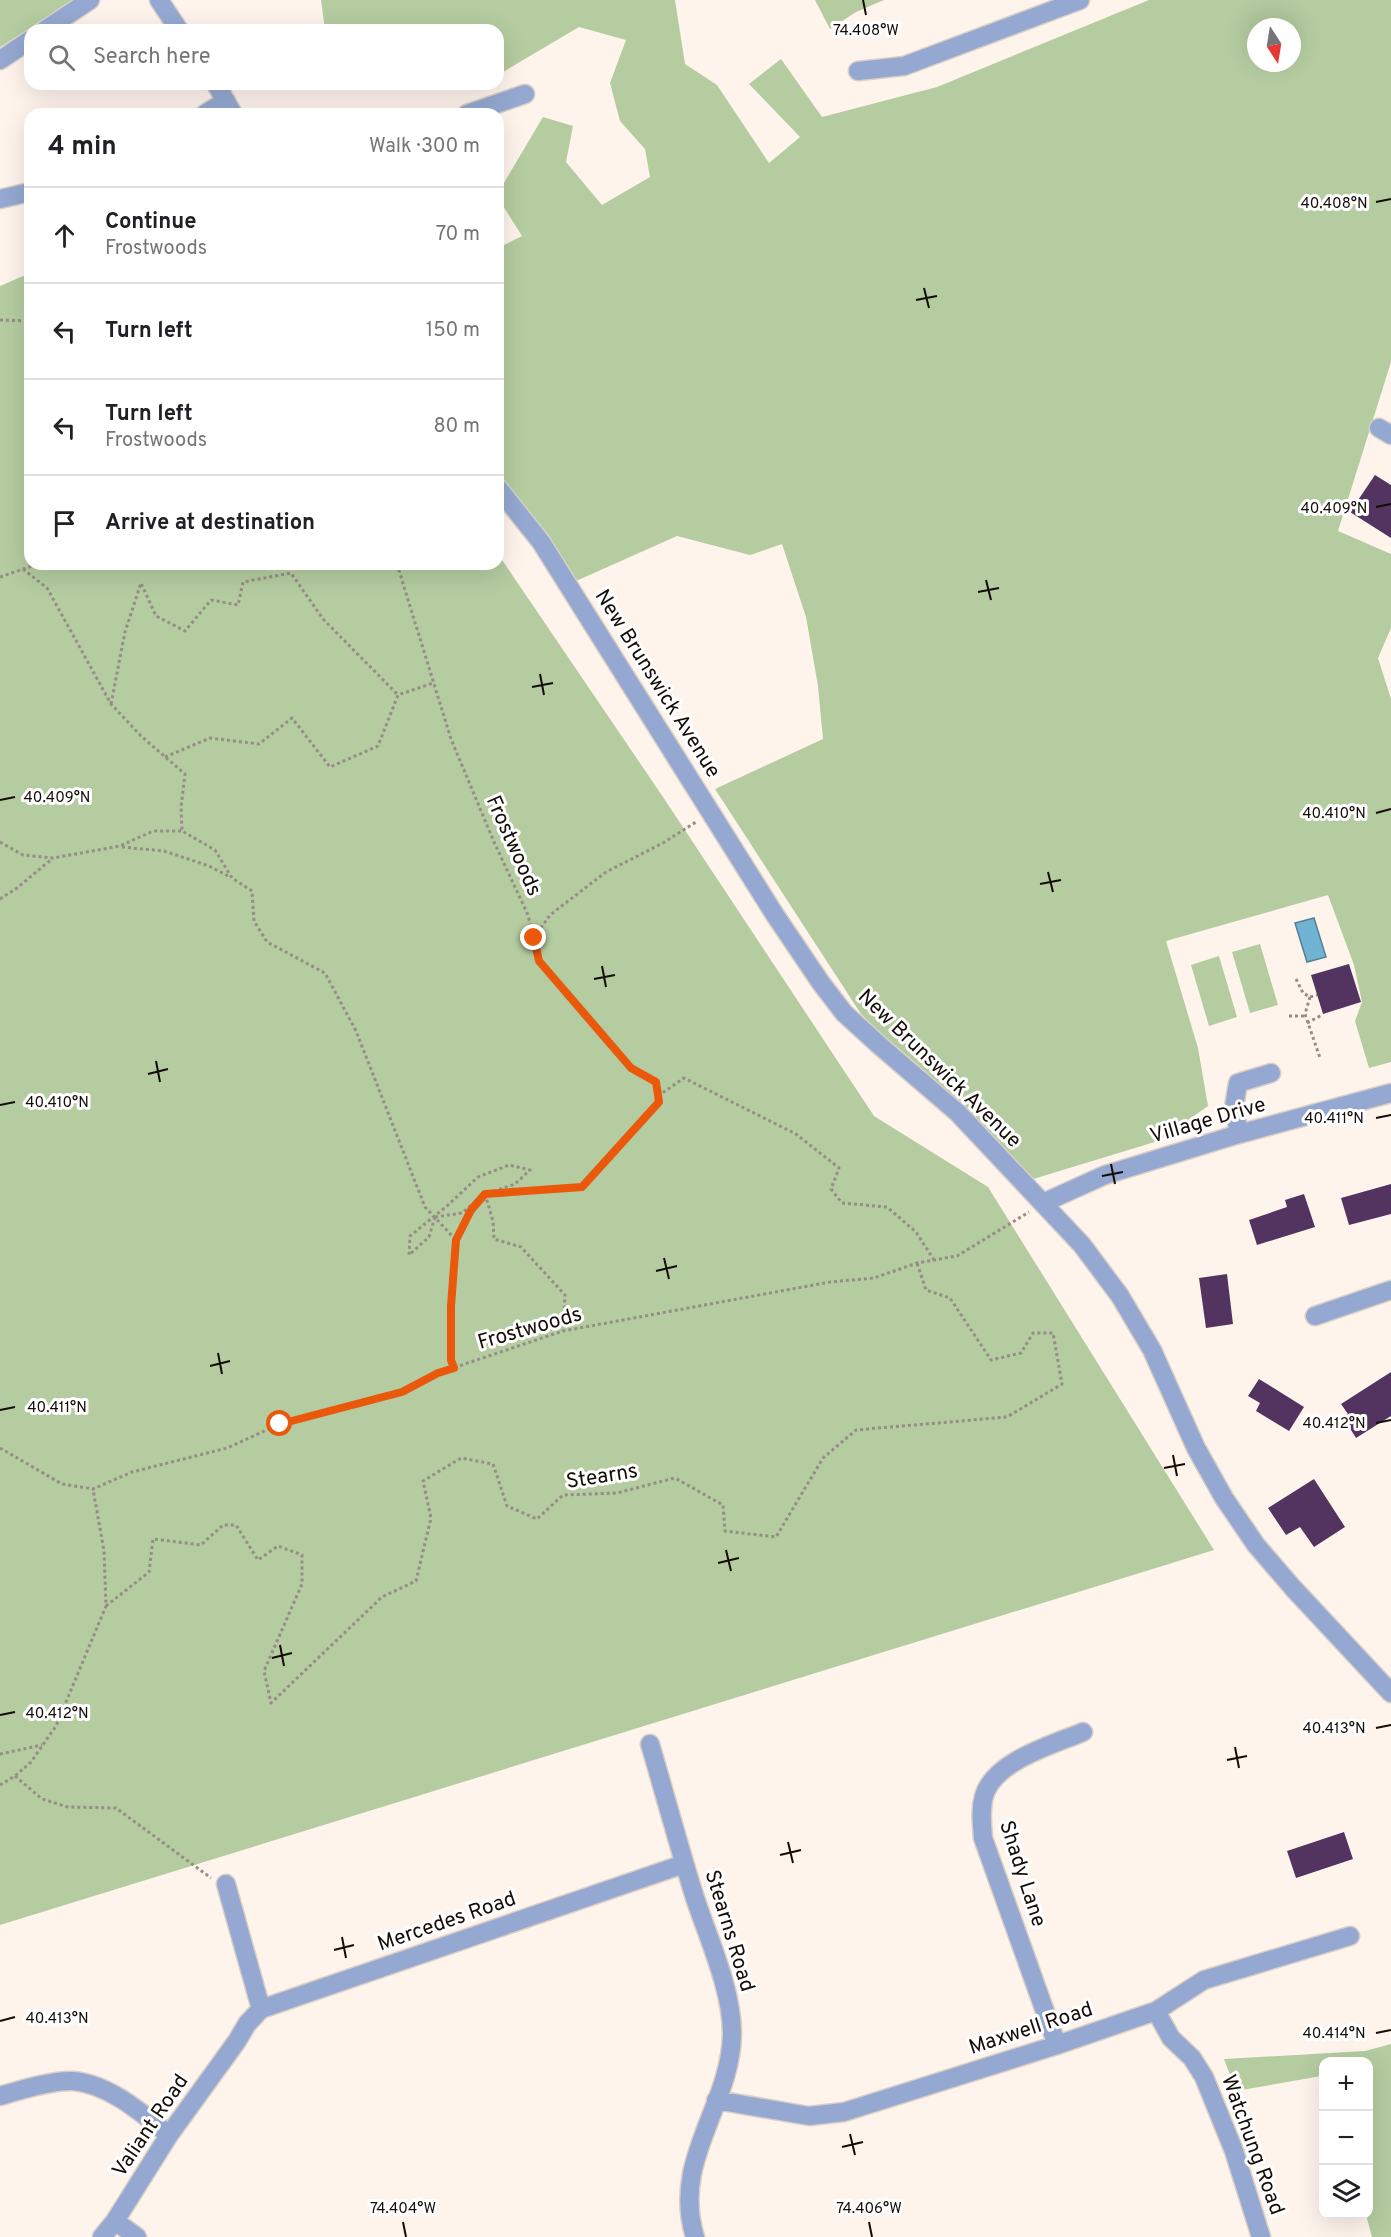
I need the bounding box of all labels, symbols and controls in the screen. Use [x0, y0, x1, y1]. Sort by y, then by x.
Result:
north arrow [1247, 18, 1301, 72]
text: 74.408°W [833, 22, 899, 41]
search box [24, 24, 504, 90]
icon: search [45, 41, 78, 74]
text: Search here [93, 44, 211, 71]
text: 4 min [48, 131, 117, 164]
text: Walk · 300 m [369, 134, 480, 160]
text: 40.408°N [1300, 195, 1368, 214]
text: Continue [105, 209, 196, 236]
icon: ahead [48, 219, 81, 252]
text: 70 m [436, 222, 480, 248]
text: Frostwoods [105, 236, 207, 262]
icon: left [48, 315, 81, 348]
text: Turn left [105, 318, 193, 345]
text: 150 m [426, 318, 480, 344]
text: Turn left [105, 401, 193, 428]
icon: left [48, 411, 81, 444]
text: 80 m [434, 414, 480, 440]
text: Frostwoods [105, 428, 207, 454]
text: 40.409°N [1301, 500, 1367, 519]
icon: arrive [48, 507, 81, 540]
text: Arrive at destination [105, 510, 315, 537]
street label: New Brunswick Avenue [588, 585, 726, 783]
text: 40.409°N [24, 789, 90, 808]
street label: Frostwoods [479, 792, 547, 900]
text: 40.410°N [1302, 805, 1366, 824]
route end [520, 924, 546, 950]
street label: New Brunswick Avenue [851, 984, 1027, 1154]
street label: Village Drive [1147, 1092, 1269, 1150]
text: 40.410°N [25, 1094, 89, 1113]
text: 40.411°N [1304, 1110, 1364, 1129]
street label: Frostwoods [475, 1301, 585, 1357]
text: 40.411°N [27, 1399, 87, 1418]
route start [266, 1410, 292, 1436]
text: 40.412°N [1302, 1415, 1366, 1434]
street label: Stearns [564, 1458, 640, 1496]
text: 40.412°N [25, 1705, 89, 1724]
text: 40.413°N [1302, 1720, 1366, 1739]
street label: Shady Lane [992, 1817, 1052, 1931]
street label: Stearns Road [698, 1867, 760, 1995]
street label: Mercedes Road [374, 1886, 520, 1958]
street label: Maxwell Road [966, 1996, 1096, 2062]
text: 40.413°N [25, 2010, 89, 2029]
text: 40.414°N [1303, 2025, 1366, 2044]
map controls [1319, 2057, 1373, 2219]
button: + [1319, 2057, 1373, 2111]
street label: Valiant Road [107, 2069, 195, 2183]
street label: Watchung Road [1214, 2071, 1290, 2219]
button: − [1319, 2111, 1373, 2165]
button: layers [1319, 2165, 1373, 2219]
text: 74.404°W [370, 2200, 436, 2219]
text: 74.406°W [836, 2200, 902, 2219]

